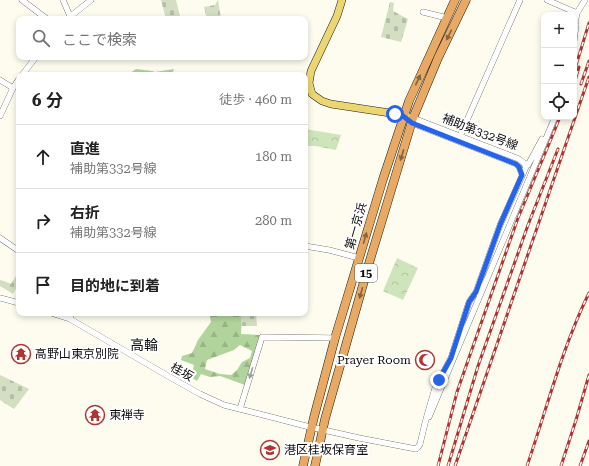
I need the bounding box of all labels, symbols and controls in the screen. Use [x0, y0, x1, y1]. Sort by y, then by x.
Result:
map controls [541, 12, 577, 120]
button: + [541, 12, 577, 48]
search box [16, 16, 308, 60]
icon: search [30, 27, 52, 49]
one-way arrow [446, 29, 452, 41]
text: ここで検索 [62, 31, 137, 49]
button: − [541, 48, 577, 84]
one-way arrow [415, 75, 421, 86]
button: locate [541, 84, 577, 120]
text: 6 分 [32, 90, 63, 110]
text: 徒歩 · 460 m [219, 92, 292, 107]
route start [386, 105, 404, 123]
street label: 補助第332号線 [440, 111, 520, 153]
text: 直進 [70, 140, 100, 158]
icon: ahead [32, 146, 54, 168]
text: 180 m [255, 149, 292, 164]
one-way arrow [399, 149, 405, 161]
text: 補助第332号線 [70, 161, 157, 176]
street label: 第一京浜 [343, 201, 369, 251]
text: 右折 [70, 204, 100, 222]
icon: right [32, 210, 54, 232]
text: 280 m [255, 213, 292, 228]
text: 補助第332号線 [70, 225, 157, 240]
one-way arrow [362, 231, 368, 243]
road number: 15 [355, 264, 377, 282]
icon: arrive [32, 274, 54, 296]
text: 目的地に到着 [70, 277, 160, 295]
one-way arrow [358, 287, 364, 299]
district label: 高輪 [130, 337, 158, 353]
temple icon: 高野山東京別院 [10, 343, 32, 365]
place label: 高野山東京別院 [35, 347, 119, 361]
mosque icon: Prayer Room [414, 349, 436, 371]
place label: Prayer Room [337, 353, 411, 367]
street label: 桂坂 [168, 360, 196, 384]
one-way arrow [248, 367, 254, 379]
route end [430, 371, 448, 389]
temple icon: 東禅寺 [84, 404, 106, 426]
place label: 東禅寺 [109, 408, 145, 422]
school or university icon: 港区桂坂保育室 [259, 439, 281, 461]
place label: 港区桂坂保育室 [284, 443, 368, 457]

